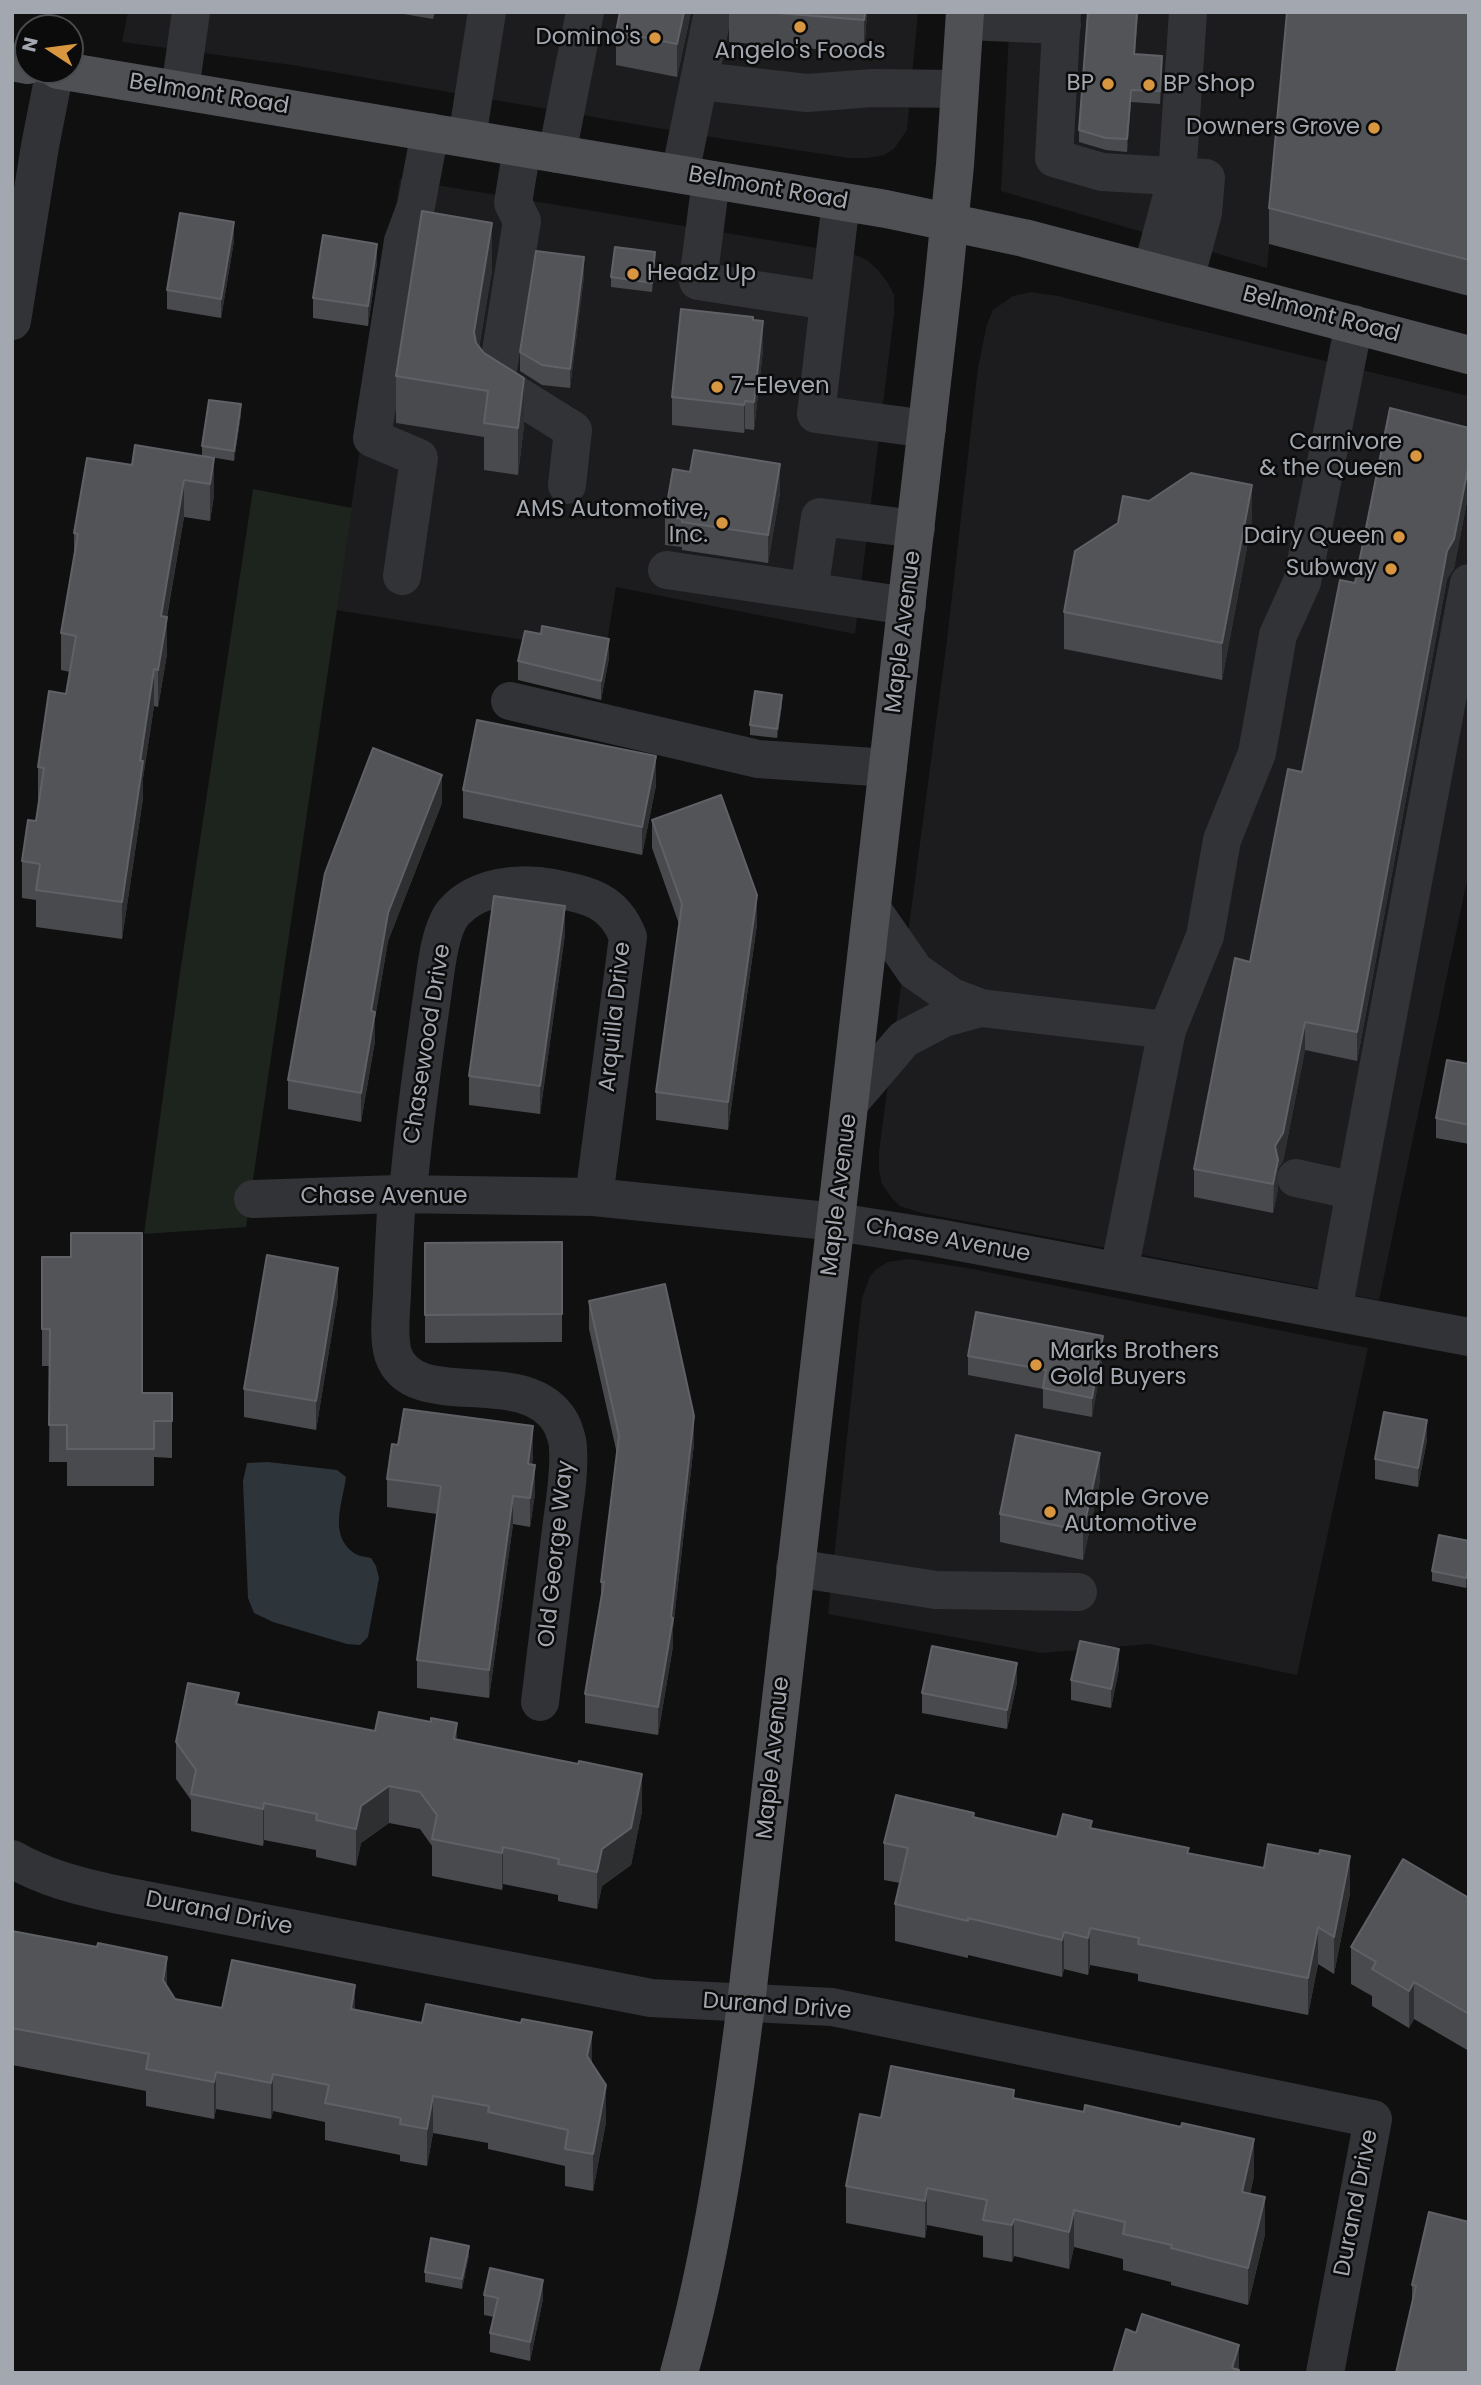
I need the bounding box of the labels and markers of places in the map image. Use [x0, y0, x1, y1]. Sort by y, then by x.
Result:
marker: Angelo's Foods [792, 19, 808, 35]
place label: Domino's [536, 24, 641, 52]
marker: Domino's [647, 30, 663, 46]
place label: Angelo's Foods [715, 38, 885, 66]
place label: BP [1067, 70, 1094, 98]
place label: BP Shop [1163, 71, 1255, 99]
marker: BP [1100, 76, 1116, 92]
marker: BP Shop [1141, 77, 1157, 93]
place label: Downers Grove [1186, 114, 1360, 142]
marker: Downers Grove [1366, 120, 1382, 136]
place label: Headz Up [647, 260, 756, 288]
marker: Headz Up [625, 266, 641, 282]
place label: 7-Eleven [731, 373, 830, 401]
marker: 7-Eleven [709, 379, 725, 395]
place label: Carnivore & the Queen [1259, 429, 1402, 483]
marker: Carnivore & the Queen [1408, 448, 1424, 464]
place label: AMS Automotive, Inc. [516, 496, 708, 550]
marker: AMS Automotive, Inc. [714, 515, 730, 531]
place label: Dairy Queen [1244, 523, 1385, 551]
marker: Dairy Queen [1391, 529, 1407, 545]
place label: Subway [1286, 555, 1377, 583]
marker: Subway [1383, 561, 1399, 577]
place label: Marks Brothers Gold Buyers [1050, 1338, 1219, 1392]
marker: Marks Brothers Gold Buyers [1028, 1357, 1044, 1373]
place label: Maple Grove Automotive [1064, 1485, 1209, 1539]
marker: Maple Grove Automotive [1042, 1504, 1058, 1520]

